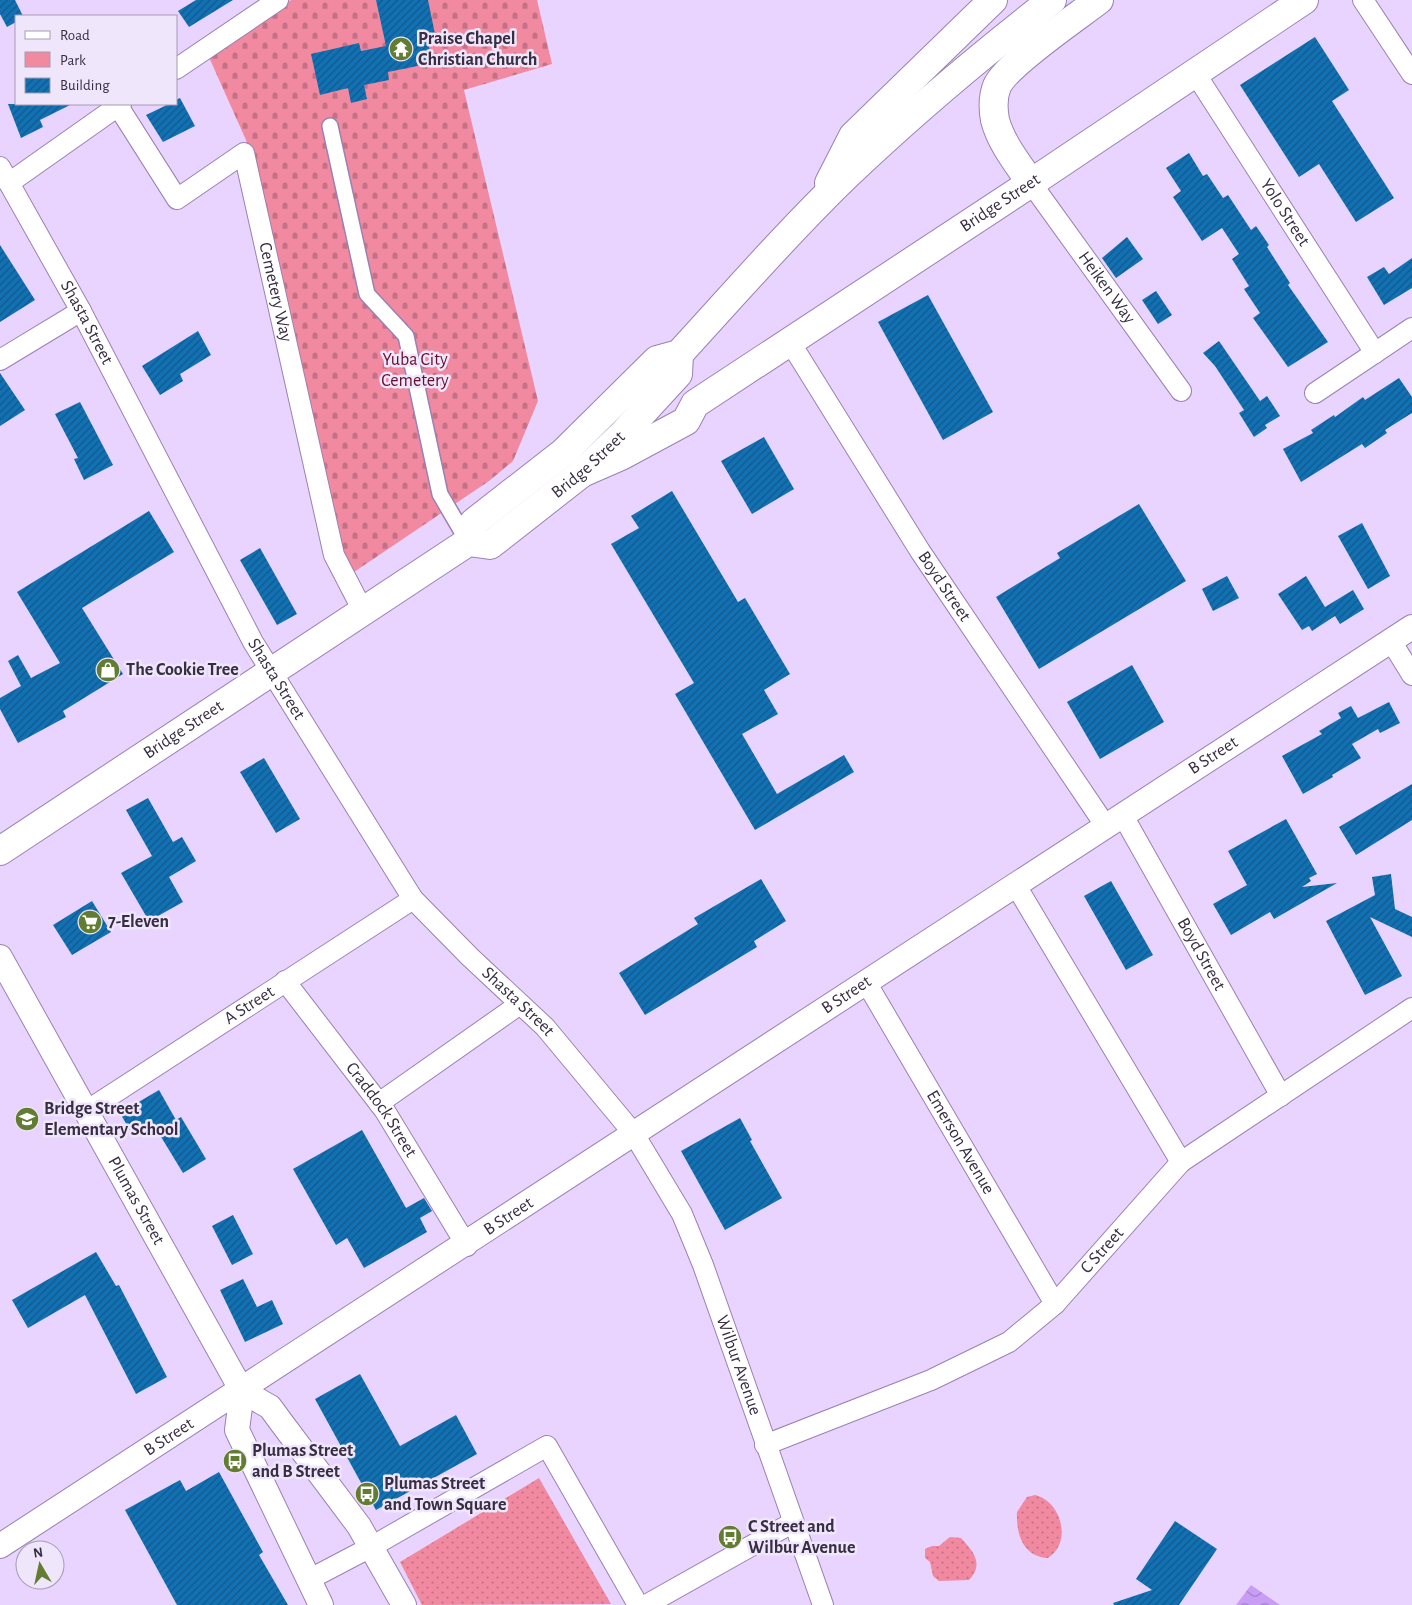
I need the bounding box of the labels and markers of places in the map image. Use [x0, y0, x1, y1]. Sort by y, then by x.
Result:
place label: Praise Chapel Christian Church [418, 30, 537, 69]
temple icon: Praise Chapel Christian Church [388, 36, 414, 62]
shop icon: The Cookie Tree [95, 657, 121, 683]
place label: The Cookie Tree [126, 661, 239, 679]
supermarket icon: 7-Eleven [77, 909, 103, 935]
place label: 7-Eleven [108, 913, 169, 931]
place label: Bridge Street Elementary School [44, 1100, 179, 1139]
school or university icon: Bridge Street Elementary School [14, 1106, 40, 1132]
place label: Plumas Street and B Street [252, 1442, 353, 1481]
bus stop icon: Plumas Street and B Street [222, 1448, 248, 1474]
place label: Plumas Street and Town Square [384, 1475, 506, 1514]
bus stop icon: Plumas Street and Town Square [354, 1481, 380, 1507]
place label: C Street and Wilbur Avenue [748, 1518, 855, 1557]
bus stop icon: C Street and Wilbur Avenue [717, 1524, 743, 1550]

